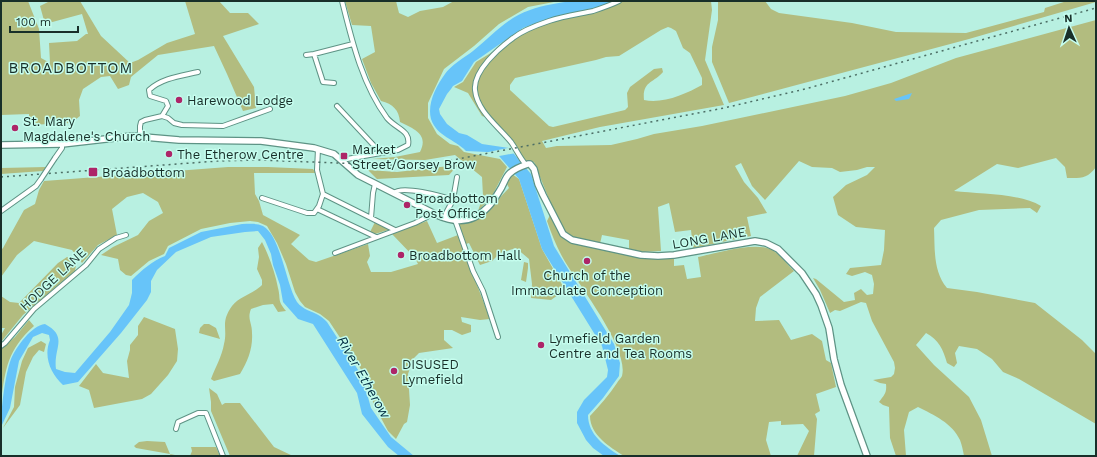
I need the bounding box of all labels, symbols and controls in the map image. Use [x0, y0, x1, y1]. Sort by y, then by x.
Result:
scale bar [10, 8, 78, 34]
north arrow [1049, 8, 1089, 48]
text: N [1064, 12, 1073, 25]
text: 100 m [16, 15, 51, 29]
district label: BROADBOTTOM [9, 59, 133, 77]
place label: Harewood Lodge [187, 93, 293, 108]
marker: Harewood Lodge [174, 95, 184, 105]
place label: St. Mary Magdalene's Church [23, 114, 150, 144]
marker: St. Mary Magdalene's Church [10, 123, 20, 133]
place label: Market Street/Gorsey Brow [352, 142, 476, 172]
place label: The Etherow Centre [177, 147, 304, 162]
marker: The Etherow Centre [164, 149, 174, 159]
marker: Market Street/Gorsey Brow [339, 151, 349, 161]
place label: Broadbottom [102, 165, 185, 180]
marker: Broadbottom [87, 166, 99, 178]
place label: Broadbottom Post Office [415, 191, 498, 221]
marker: Broadbottom Post Office [402, 200, 412, 210]
street label: LONG LANE [671, 224, 747, 252]
street label: HODGE LANE [17, 245, 89, 313]
place label: Broadbottom Hall [409, 248, 521, 263]
marker: Broadbottom Hall [396, 250, 406, 260]
marker: Church of the Immaculate Conception [582, 256, 592, 266]
place label: Church of the Immaculate Conception [511, 268, 663, 298]
place label: Lymefield Garden Centre and Tea Rooms [549, 331, 692, 361]
water label: River Etherow [334, 333, 394, 422]
marker: Lymefield Garden Centre and Tea Rooms [536, 340, 546, 350]
place label: DISUSED Lymefield [402, 357, 463, 387]
marker: DISUSED Lymefield [389, 366, 399, 376]

